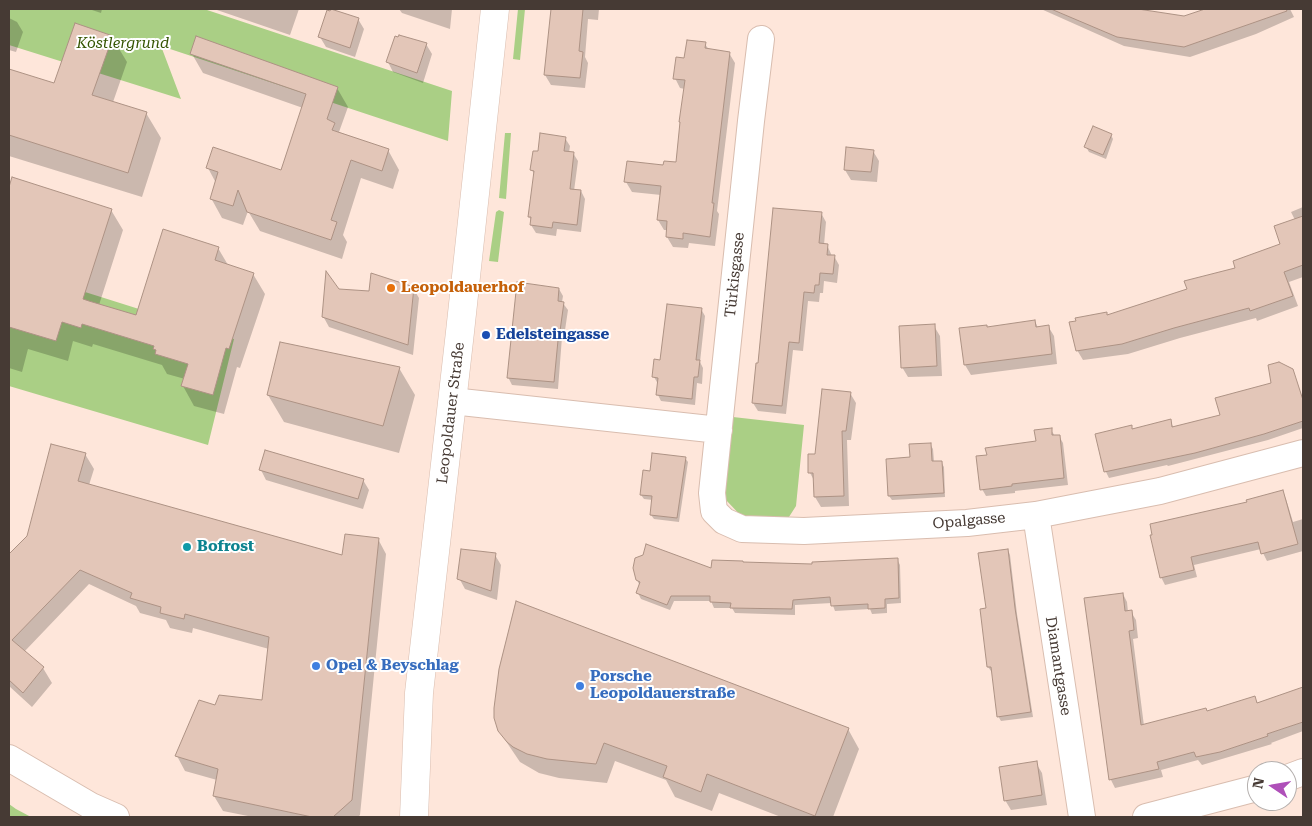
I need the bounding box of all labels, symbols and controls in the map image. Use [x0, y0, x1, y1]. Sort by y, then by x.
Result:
park label: Köstlergrund [77, 35, 169, 53]
street label: Türkisgasse [722, 231, 748, 319]
place label: Leopoldauerhof [401, 279, 524, 297]
marker: Leopoldauerhof [385, 282, 397, 294]
place label: Edelsteingasse [496, 326, 609, 344]
marker: Edelsteingasse [480, 329, 492, 341]
street label: Leopoldauer Straße [433, 341, 469, 485]
street label: Opalgasse [932, 509, 1006, 533]
place label: Bofrost [197, 538, 254, 556]
marker: Bofrost [181, 541, 193, 553]
street label: Diamantgasse [1041, 615, 1075, 717]
place label: Opel & Beyschlag [326, 657, 459, 675]
marker: Opel & Beyschlag [310, 660, 322, 672]
place label: Porsche Leopoldauerstraße [590, 668, 735, 703]
marker: Porsche Leopoldauerstraße [574, 680, 586, 692]
north arrow [1247, 761, 1297, 811]
text: N [1249, 776, 1267, 790]

